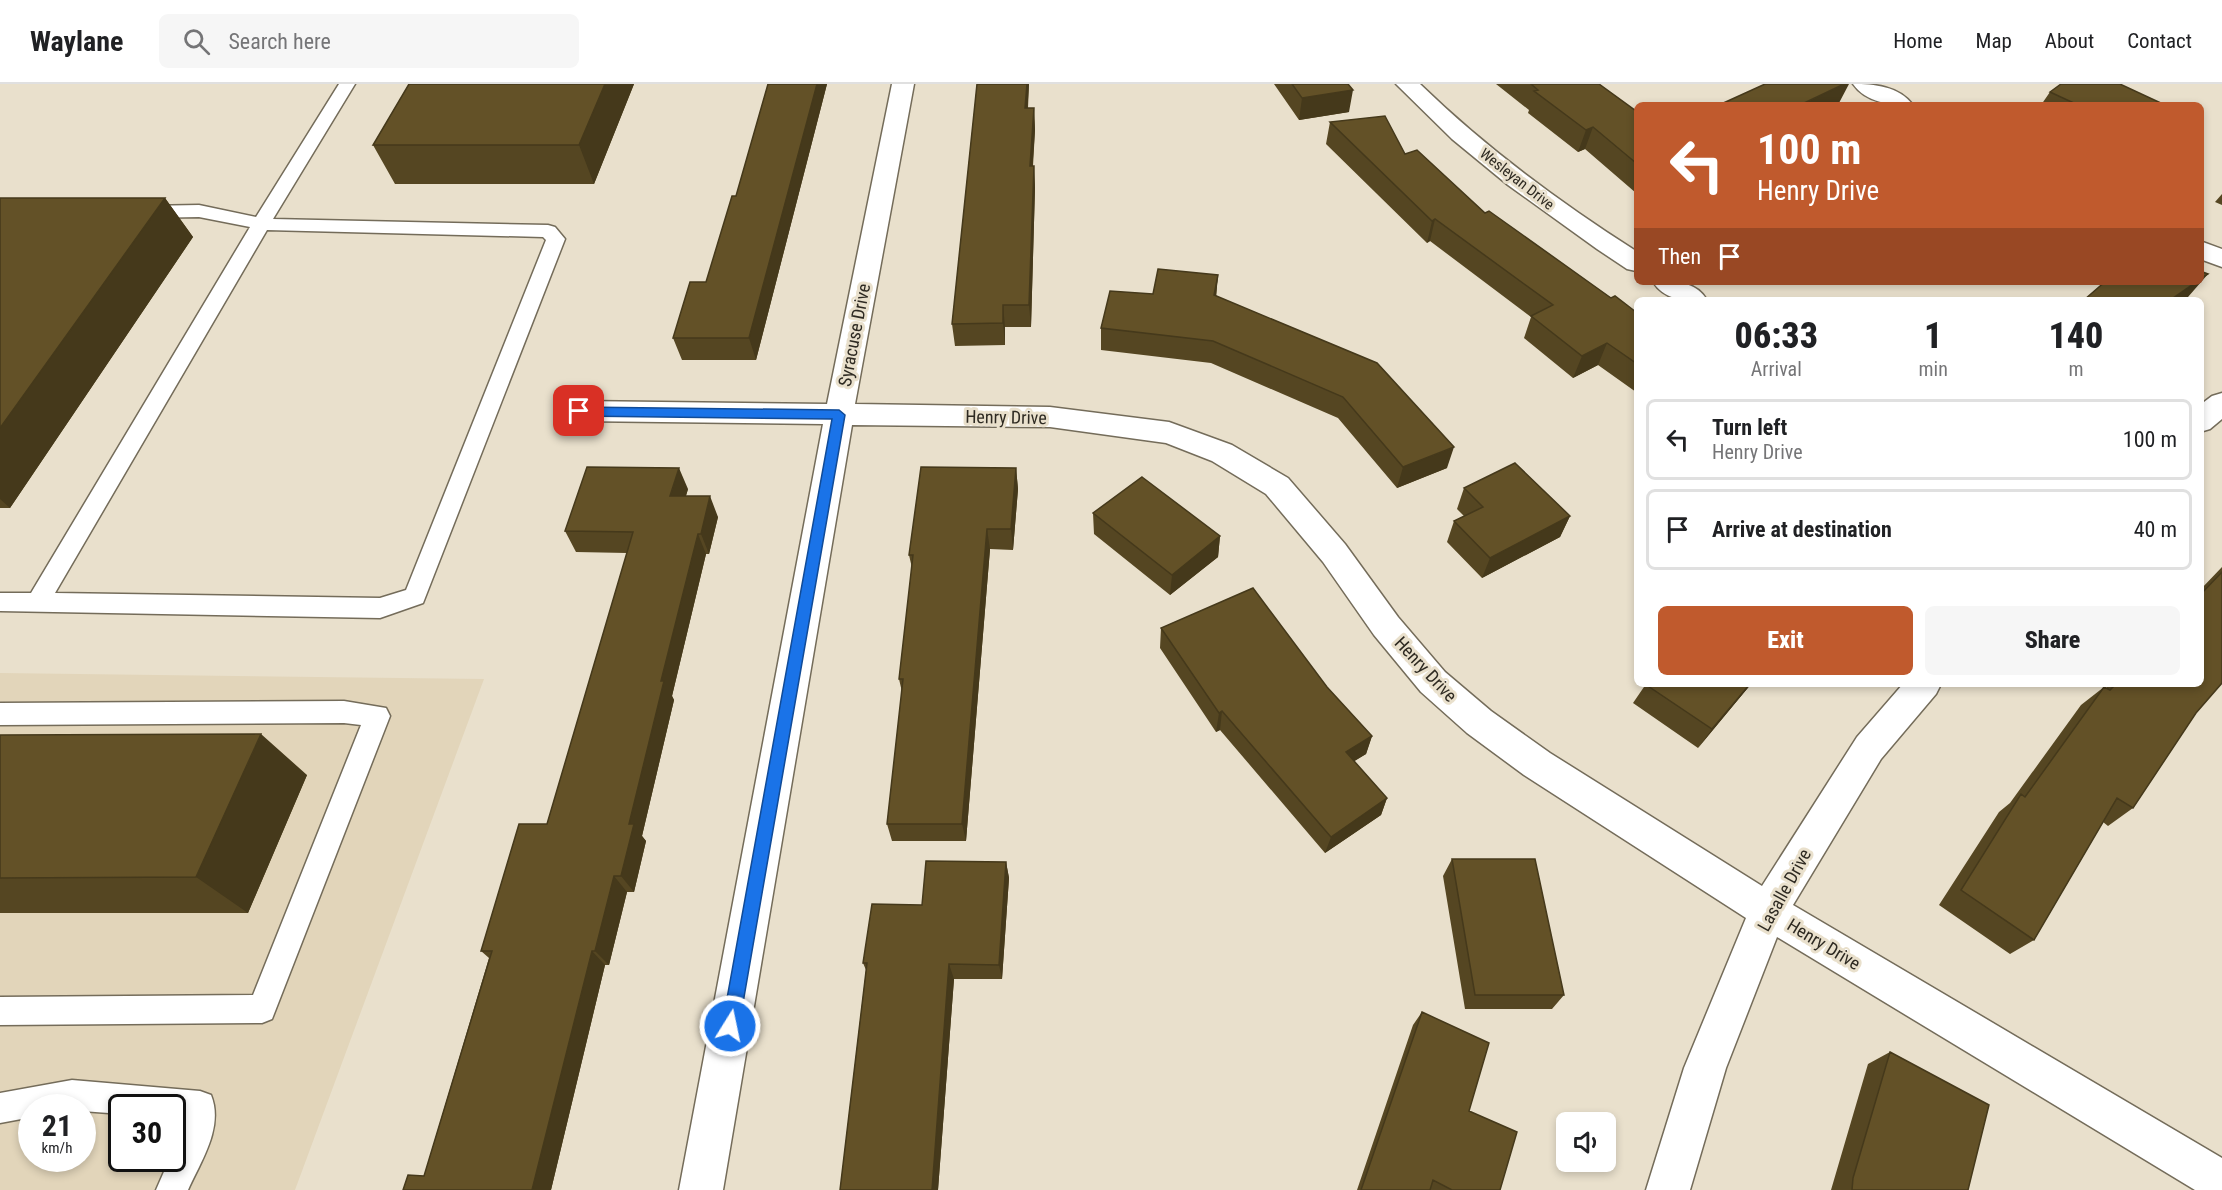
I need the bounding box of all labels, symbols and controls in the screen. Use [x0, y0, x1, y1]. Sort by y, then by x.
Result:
search box [159, 14, 579, 68]
text: Waylane [30, 25, 123, 58]
icon: search [180, 25, 213, 58]
text: Search here [228, 29, 331, 54]
text: Home [1893, 29, 1943, 53]
text: Map [1976, 29, 2012, 53]
text: About [2045, 29, 2094, 53]
text: Contact [2127, 29, 2192, 53]
text: 100 m [1757, 125, 1862, 174]
icon: left [1658, 126, 1736, 204]
street label: Wesleyan Drive [1476, 144, 1558, 214]
text: Henry Drive [1757, 175, 1879, 207]
icon: arrive [1713, 240, 1746, 273]
text: Then [1658, 244, 1701, 269]
street label: Syracuse Drive [834, 282, 874, 388]
text: 06:33 [1735, 315, 1818, 357]
text: 1 [1924, 315, 1942, 357]
text: 140 [2048, 315, 2103, 357]
text: Arrival [1751, 357, 1802, 381]
text: min [1919, 357, 1948, 381]
text: m [2068, 357, 2083, 381]
pin [553, 385, 604, 436]
icon: arrive [562, 394, 595, 427]
street label: Henry Drive [965, 406, 1047, 428]
text: Turn left [1712, 415, 1787, 440]
icon: left [1661, 423, 1694, 456]
text: 100 m [2123, 427, 2177, 452]
text: Henry Drive [1712, 440, 1803, 464]
icon: arrive [1661, 513, 1694, 546]
text: Arrive at destination [1712, 517, 1892, 542]
text: 40 m [2134, 517, 2177, 542]
button: Exit [1658, 606, 1913, 675]
button: Share [1925, 606, 2180, 675]
street label: Henry Drive [1391, 632, 1461, 706]
street label: Lasalle Drive [1753, 845, 1815, 935]
street label: Henry Drive [1784, 914, 1864, 974]
position arrow [698, 994, 762, 1058]
speed limit sign: 30 [108, 1094, 186, 1172]
text: 21 [42, 1108, 72, 1143]
map controls [1556, 1112, 1616, 1172]
button: sound [1556, 1112, 1616, 1172]
text: km/h [42, 1139, 72, 1157]

